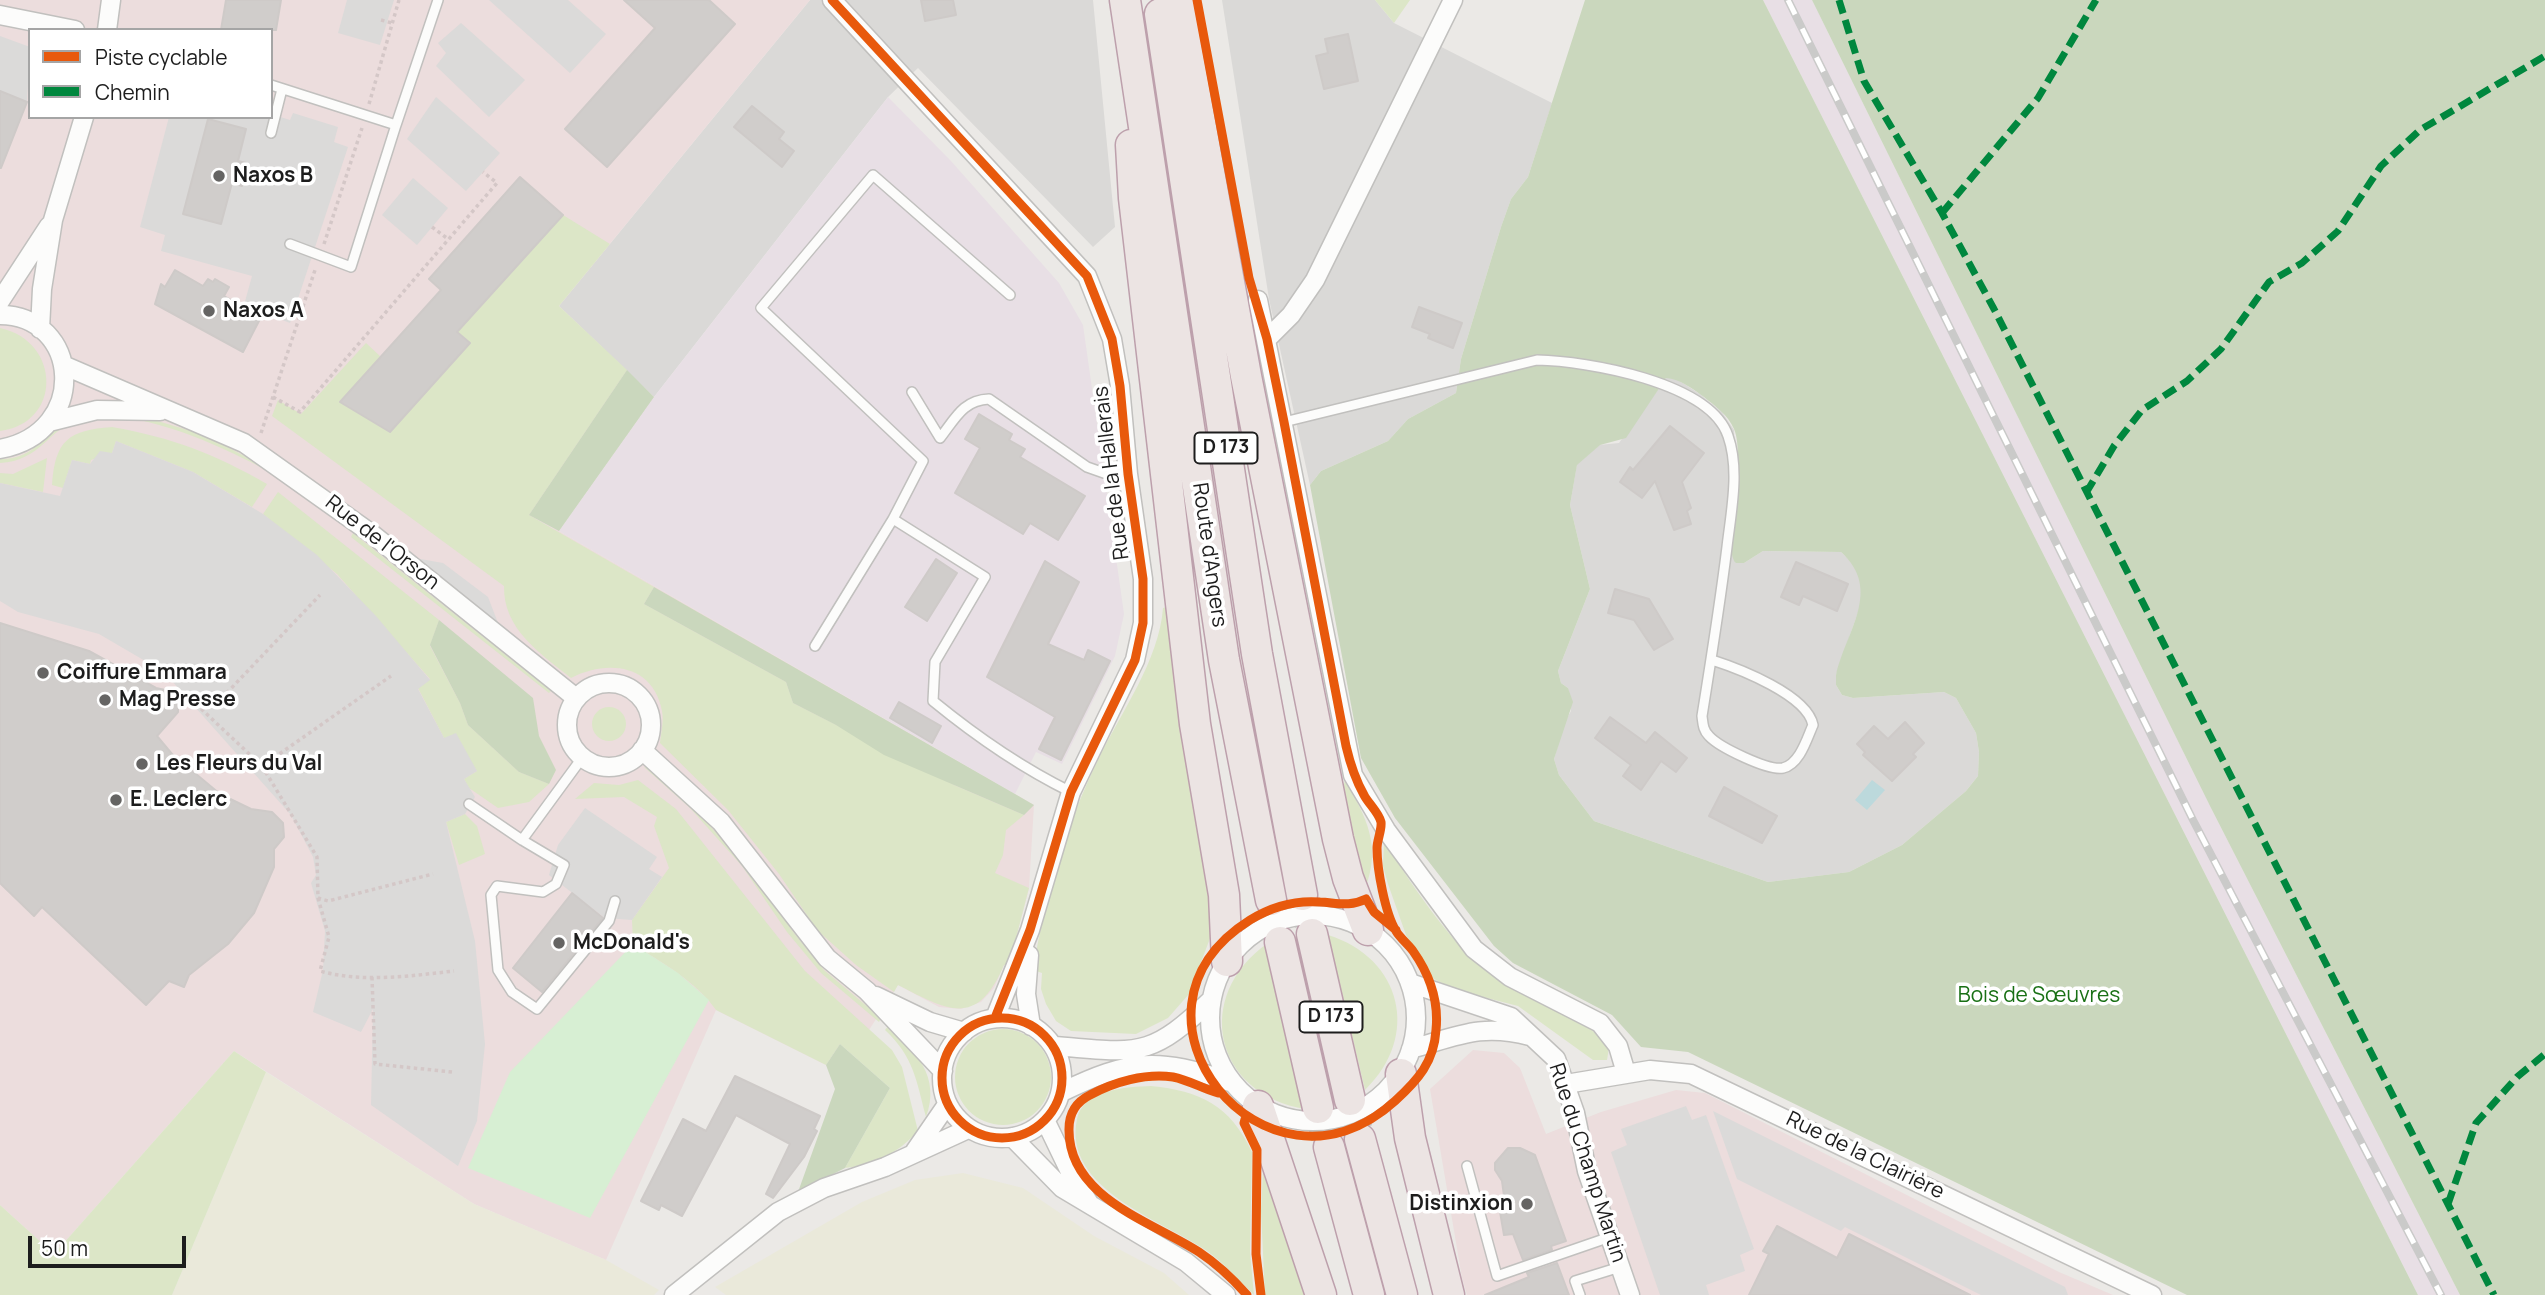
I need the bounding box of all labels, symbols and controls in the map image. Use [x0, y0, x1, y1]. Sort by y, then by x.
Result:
legend [28, 28, 273, 119]
text: Piste cyclable [95, 43, 227, 71]
text: Chemin [95, 78, 170, 106]
place label: Naxos B [233, 163, 313, 189]
marker: Naxos B [211, 168, 227, 184]
place label: Naxos A [223, 298, 304, 324]
marker: Naxos A [201, 303, 217, 319]
street label: Rue de la Hallerais [1089, 385, 1135, 561]
road number: D 173 [1194, 432, 1258, 463]
street label: Route d'Angers [1186, 481, 1232, 629]
street label: Rue de l'Orson [320, 491, 444, 595]
place label: Coiffure Emmara [57, 660, 227, 686]
marker: Coiffure Emmara [35, 665, 51, 681]
place label: Mag Presse [119, 687, 236, 713]
marker: Mag Presse [97, 692, 113, 708]
place label: Les Fleurs du Val [156, 751, 322, 777]
marker: Les Fleurs du Val [134, 756, 150, 772]
place label: E. Leclerc [130, 787, 227, 813]
marker: E. Leclerc [108, 792, 124, 808]
place label: McDonald's [573, 930, 690, 956]
marker: McDonald's [551, 935, 567, 951]
park label: Bois de Sœuvres [1958, 983, 2120, 1009]
road number: D 173 [1300, 1001, 1362, 1032]
street label: Rue du Champ Martin [1543, 1060, 1631, 1266]
street label: Rue de la Clairière [1782, 1107, 1948, 1205]
place label: Distinxion [1409, 1191, 1513, 1217]
marker: Distinxion [1519, 1196, 1535, 1212]
scale bar [32, 1222, 189, 1266]
text: 50 m [41, 1234, 88, 1262]

